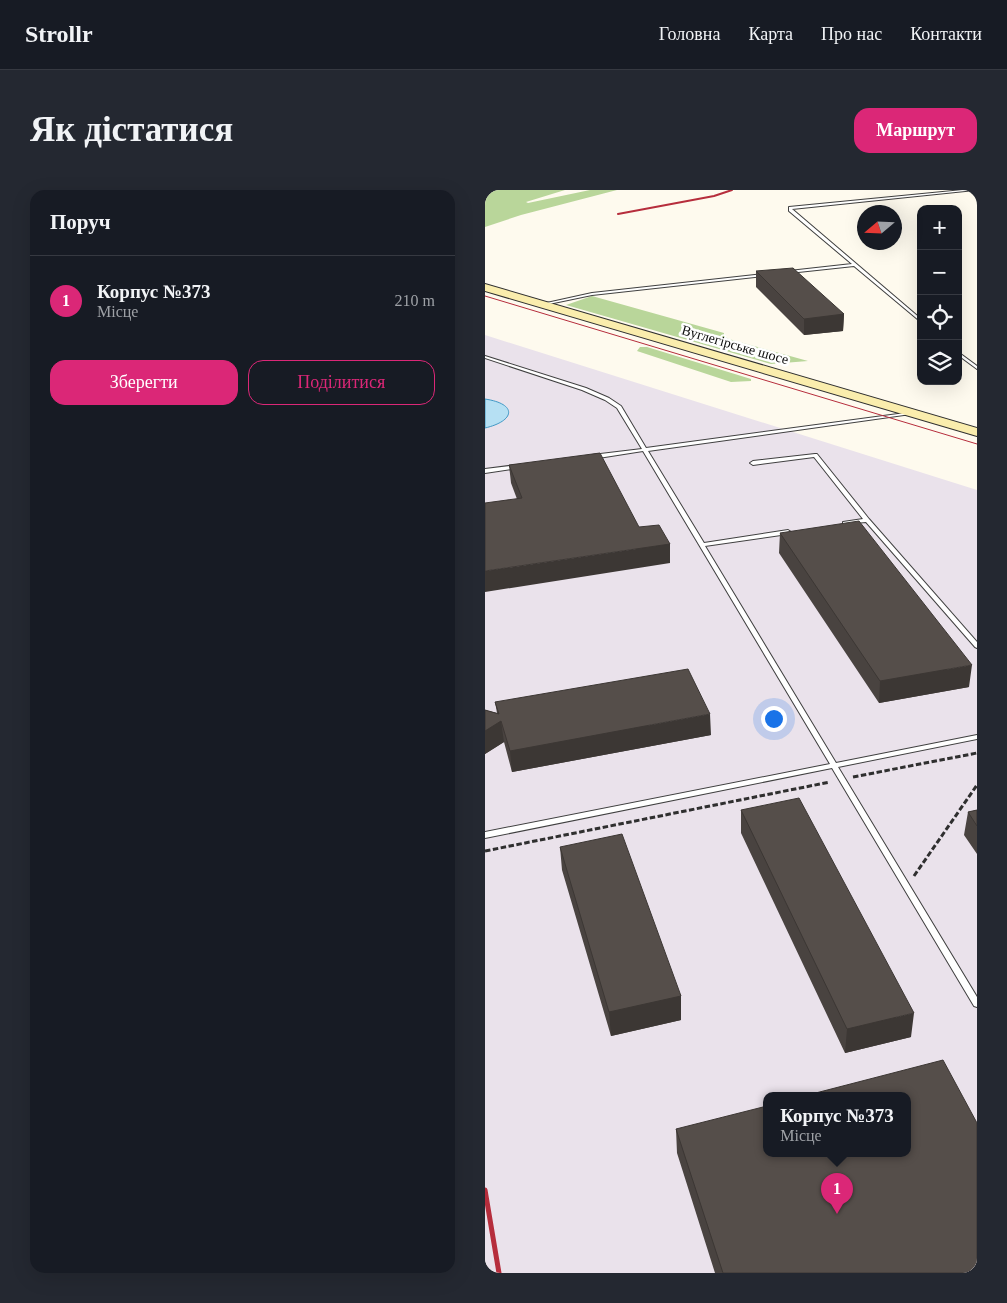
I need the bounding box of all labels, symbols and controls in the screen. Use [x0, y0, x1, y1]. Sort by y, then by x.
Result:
text: Strollr [25, 21, 93, 47]
text: Головна [659, 24, 720, 44]
text: Карта [748, 24, 793, 44]
text: Про нас [821, 24, 882, 44]
text: Контакти [910, 24, 982, 44]
button: Маршрут [854, 108, 977, 153]
text: Як дістатися [30, 110, 233, 149]
north arrow [857, 205, 902, 250]
map controls [917, 205, 962, 385]
button: + [917, 205, 962, 250]
text: Поруч [50, 210, 111, 234]
button: − [917, 250, 962, 295]
text: Корпус №373 [97, 281, 211, 302]
text: 1 [62, 292, 70, 309]
text: 210 m [395, 292, 435, 309]
button: locate [917, 295, 962, 340]
text: Місце [97, 303, 138, 320]
street label: Вуглегірське шосе [680, 323, 790, 367]
button: layers [917, 340, 962, 385]
button: Зберегти [50, 360, 238, 405]
button: Поділитися [248, 360, 435, 405]
your location [761, 706, 787, 732]
popup [763, 1092, 911, 1157]
text: Корпус №373 [780, 1105, 894, 1126]
text: Місце [780, 1127, 822, 1144]
pin: 1 [821, 1173, 853, 1214]

